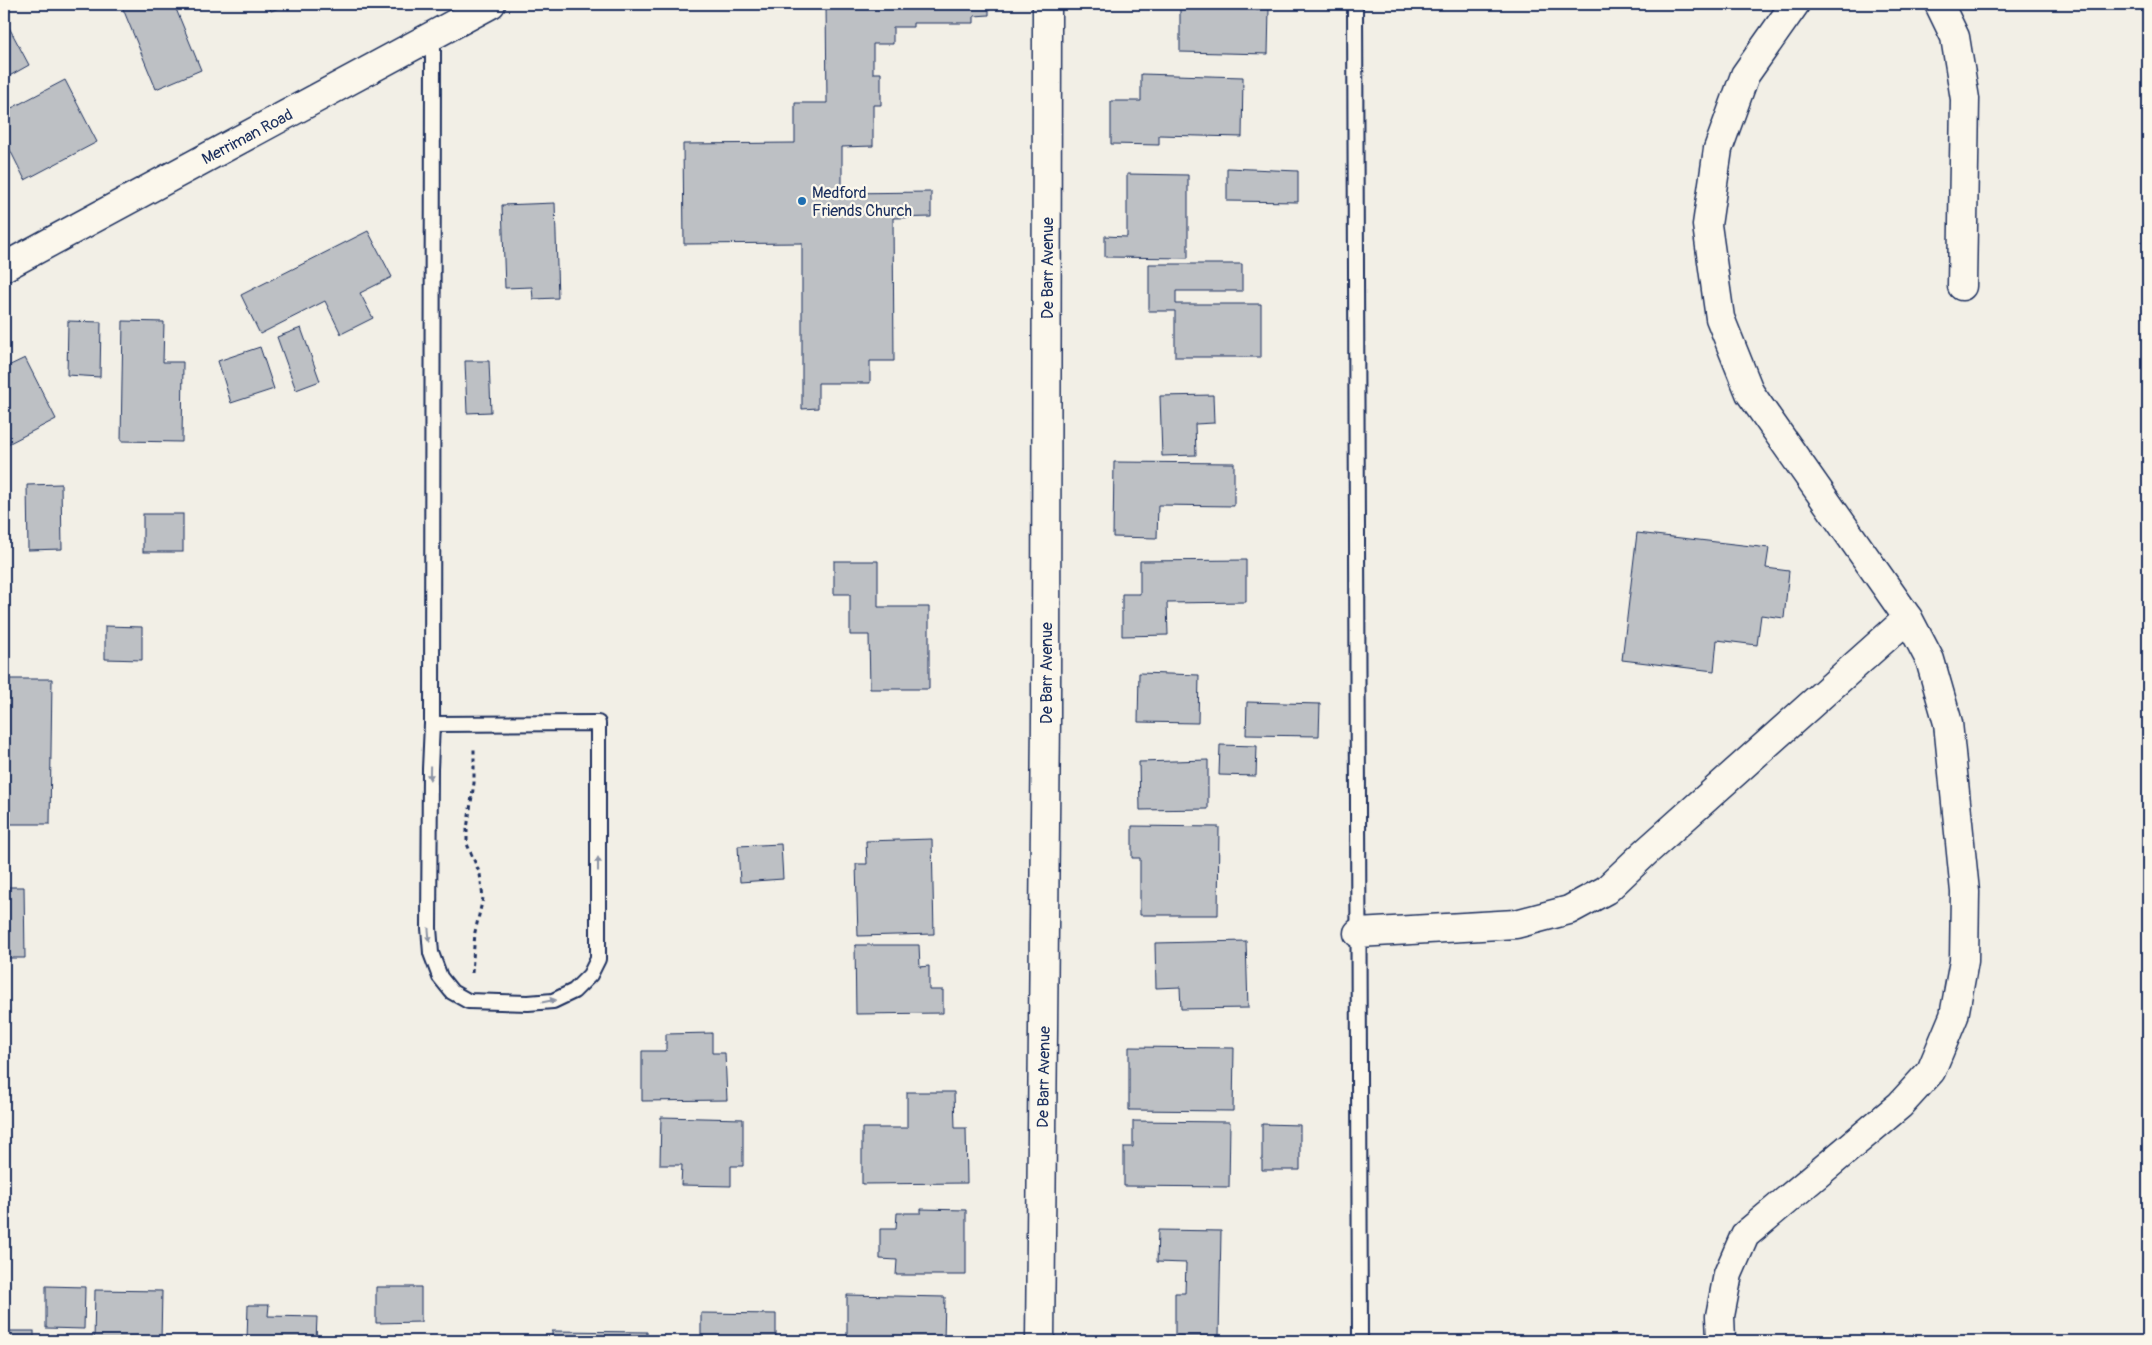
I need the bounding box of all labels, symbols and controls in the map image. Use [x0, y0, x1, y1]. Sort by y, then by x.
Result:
street label: Merriman Road [199, 105, 296, 169]
place label: Medford Friends Church [812, 183, 912, 221]
marker: Medford Friends Church [796, 195, 808, 207]
street label: De Barr Avenue [1038, 217, 1058, 319]
street label: De Barr Avenue [1037, 622, 1057, 724]
one-way arrow [426, 765, 434, 781]
one-way arrow [594, 856, 602, 872]
one-way arrow [426, 927, 434, 943]
one-way arrow [542, 996, 558, 1004]
street label: De Barr Avenue [1033, 1026, 1055, 1128]

